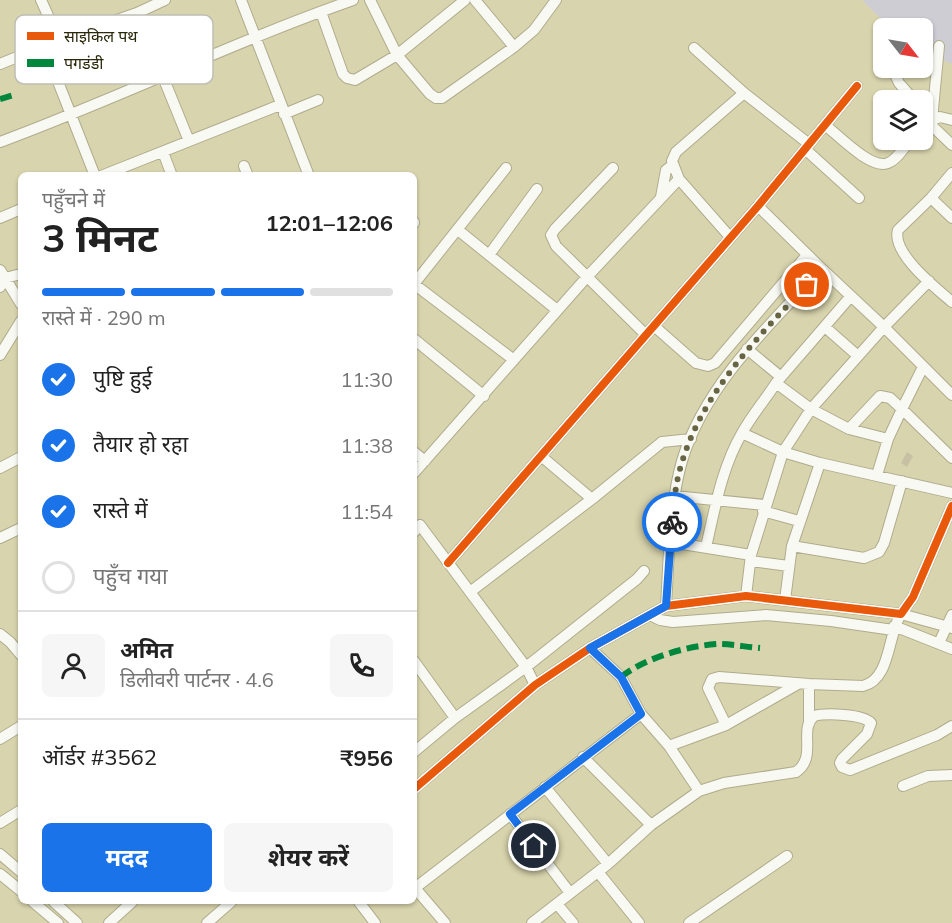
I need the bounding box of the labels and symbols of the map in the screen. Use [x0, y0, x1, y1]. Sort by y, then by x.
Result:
legend [15, 15, 213, 84]
north arrow [873, 18, 933, 78]
text: साइकिल पथ [64, 26, 138, 46]
text: पगडंडी [64, 53, 104, 73]
pin [781, 259, 832, 310]
courier [642, 492, 702, 552]
pin [508, 820, 559, 871]

